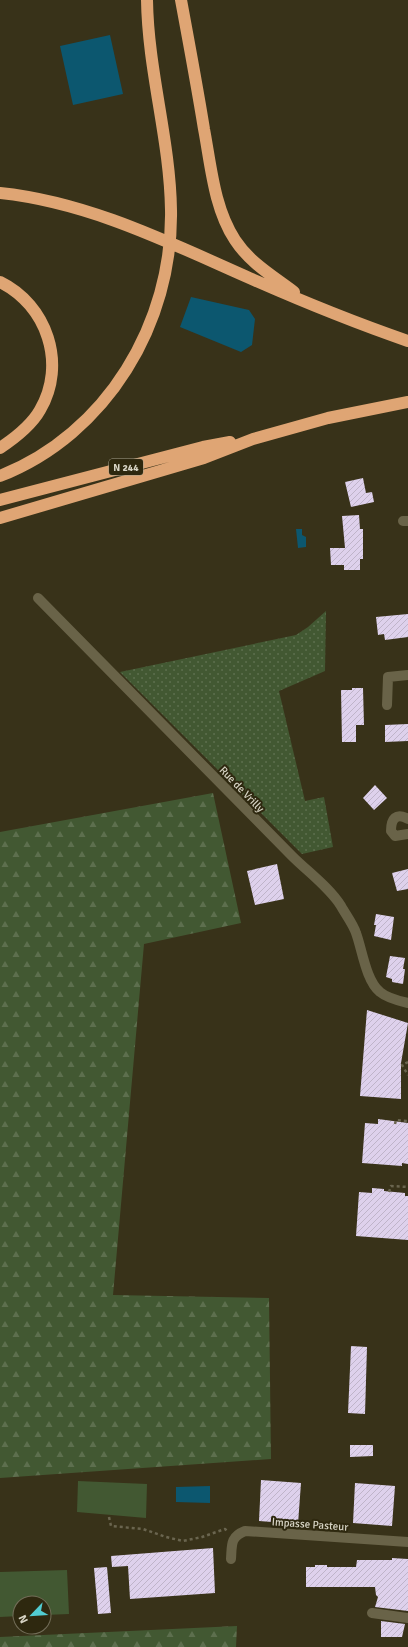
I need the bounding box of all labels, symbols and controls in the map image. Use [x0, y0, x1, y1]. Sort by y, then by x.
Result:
road number: N 244 [109, 459, 143, 475]
street label: Rue de Vrilly [217, 764, 267, 816]
street label: Impasse Pasteur [271, 1515, 349, 1534]
north arrow [12, 1595, 52, 1635]
text: N [16, 1613, 31, 1625]

